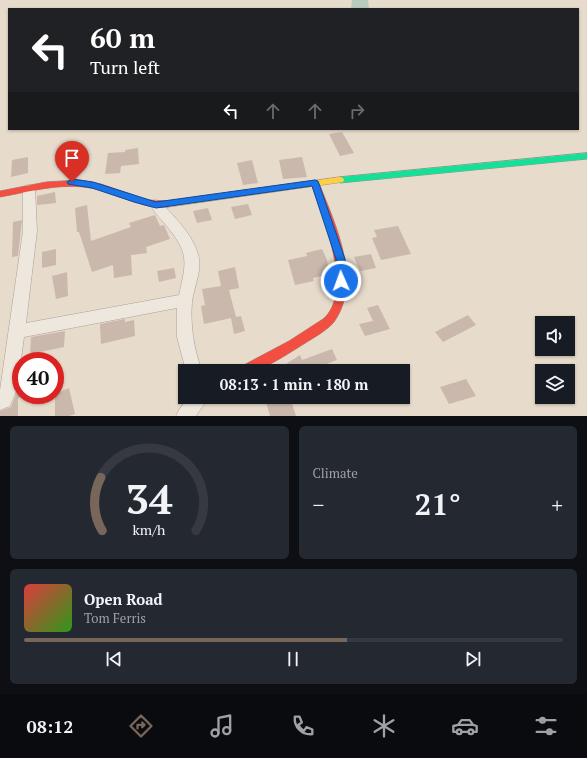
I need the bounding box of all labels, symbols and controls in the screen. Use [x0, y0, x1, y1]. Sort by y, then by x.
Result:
text: 60 m [90, 19, 155, 56]
icon: left [24, 24, 76, 76]
text: Turn left [90, 55, 160, 79]
icon: left [220, 100, 242, 122]
icon: ahead [262, 100, 284, 122]
icon: ahead [304, 100, 326, 122]
icon: right [346, 100, 368, 122]
pin [55, 141, 89, 182]
icon: arrive [61, 147, 83, 169]
position arrow [320, 260, 362, 302]
map controls [535, 316, 575, 404]
button: sound [535, 316, 575, 356]
speed limit sign: 40 [12, 352, 64, 404]
button: layers [535, 364, 575, 404]
text: 08:13 · 1 min · 180 m [220, 374, 368, 394]
text: Climate [313, 464, 358, 482]
text: 34 [126, 470, 173, 525]
text: 21° [415, 484, 461, 524]
text: − [313, 490, 324, 519]
text: + [551, 490, 563, 519]
text: km/h [133, 519, 166, 538]
text: Open Road [84, 589, 163, 609]
text: Tom Ferris [84, 609, 146, 627]
icon: previous [103, 648, 125, 670]
icon: pause [282, 648, 304, 670]
icon: next [462, 648, 484, 670]
icon: directions [127, 712, 155, 740]
icon: music [208, 712, 236, 740]
icon: phone [289, 712, 317, 740]
icon: climate [370, 712, 398, 740]
icon: car [451, 712, 479, 740]
icon: filters [532, 712, 560, 740]
text: 08:12 [27, 714, 73, 738]

